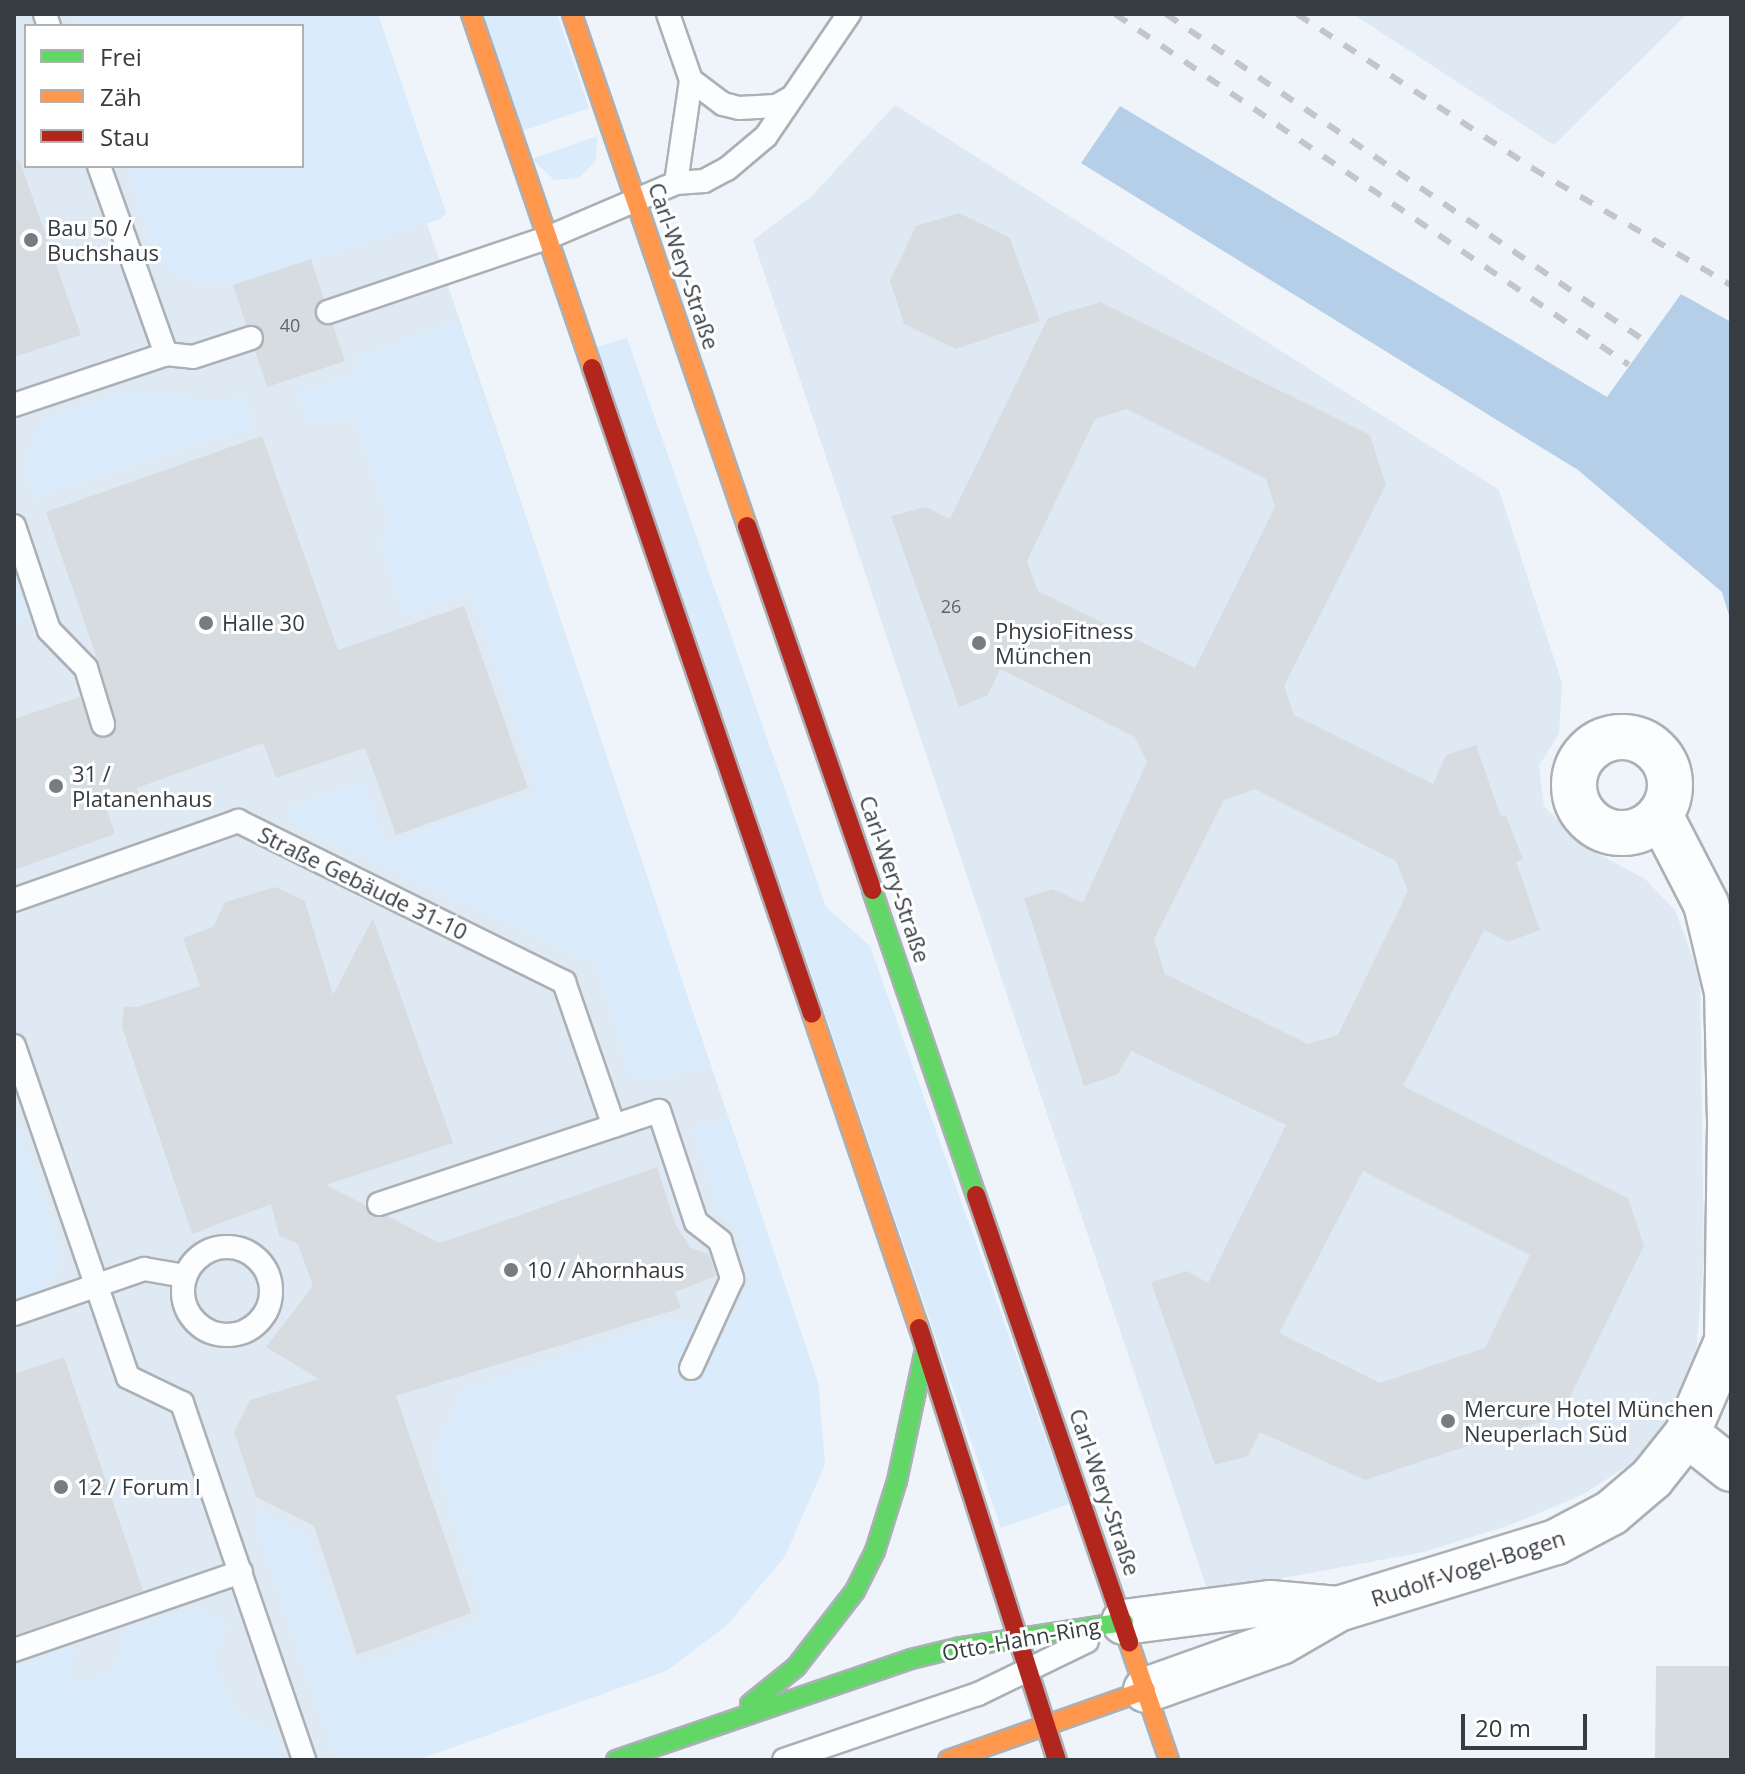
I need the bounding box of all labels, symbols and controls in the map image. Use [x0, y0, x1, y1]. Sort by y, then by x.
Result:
legend [24, 24, 304, 168]
text: Frei [100, 40, 142, 73]
text: Zäh [100, 80, 142, 113]
text: Stau [100, 120, 150, 153]
street label: Carl-Wery-Straße [643, 179, 725, 353]
place label: Bau 50 / Buchshaus [47, 214, 159, 266]
marker: Bau 50 / Buchshaus [22, 231, 40, 249]
house number: 40 [280, 314, 300, 336]
house number: 26 [941, 595, 961, 617]
place label: Halle 30 [222, 610, 305, 636]
marker: Halle 30 [197, 614, 215, 632]
place label: PhysioFitness München [995, 617, 1134, 668]
marker: PhysioFitness München [970, 634, 988, 652]
place label: 31 / Platanenhaus [72, 760, 212, 812]
marker: 31 / Platanenhaus [47, 777, 65, 795]
street label: Carl-Wery-Straße [854, 792, 936, 966]
street label: Straße Gebäude 31-10 [254, 821, 472, 945]
place label: 10 / Ahornhaus [527, 1257, 684, 1283]
marker: 10 / Ahornhaus [502, 1261, 520, 1279]
place label: Mercure Hotel München Neuperlach Süd [1464, 1395, 1714, 1446]
street label: Carl-Wery-Straße [1064, 1405, 1146, 1579]
marker: Mercure Hotel München Neuperlach Süd [1439, 1412, 1457, 1430]
place label: 12 / Forum I [77, 1474, 201, 1500]
marker: 12 / Forum I [52, 1478, 70, 1496]
street label: Rudolf-Vogel-Bogen [1368, 1524, 1568, 1612]
street label: Otto-Hahn-Ring [940, 1612, 1102, 1666]
scale bar [1465, 1698, 1591, 1748]
text: 20 m [1475, 1711, 1531, 1744]

